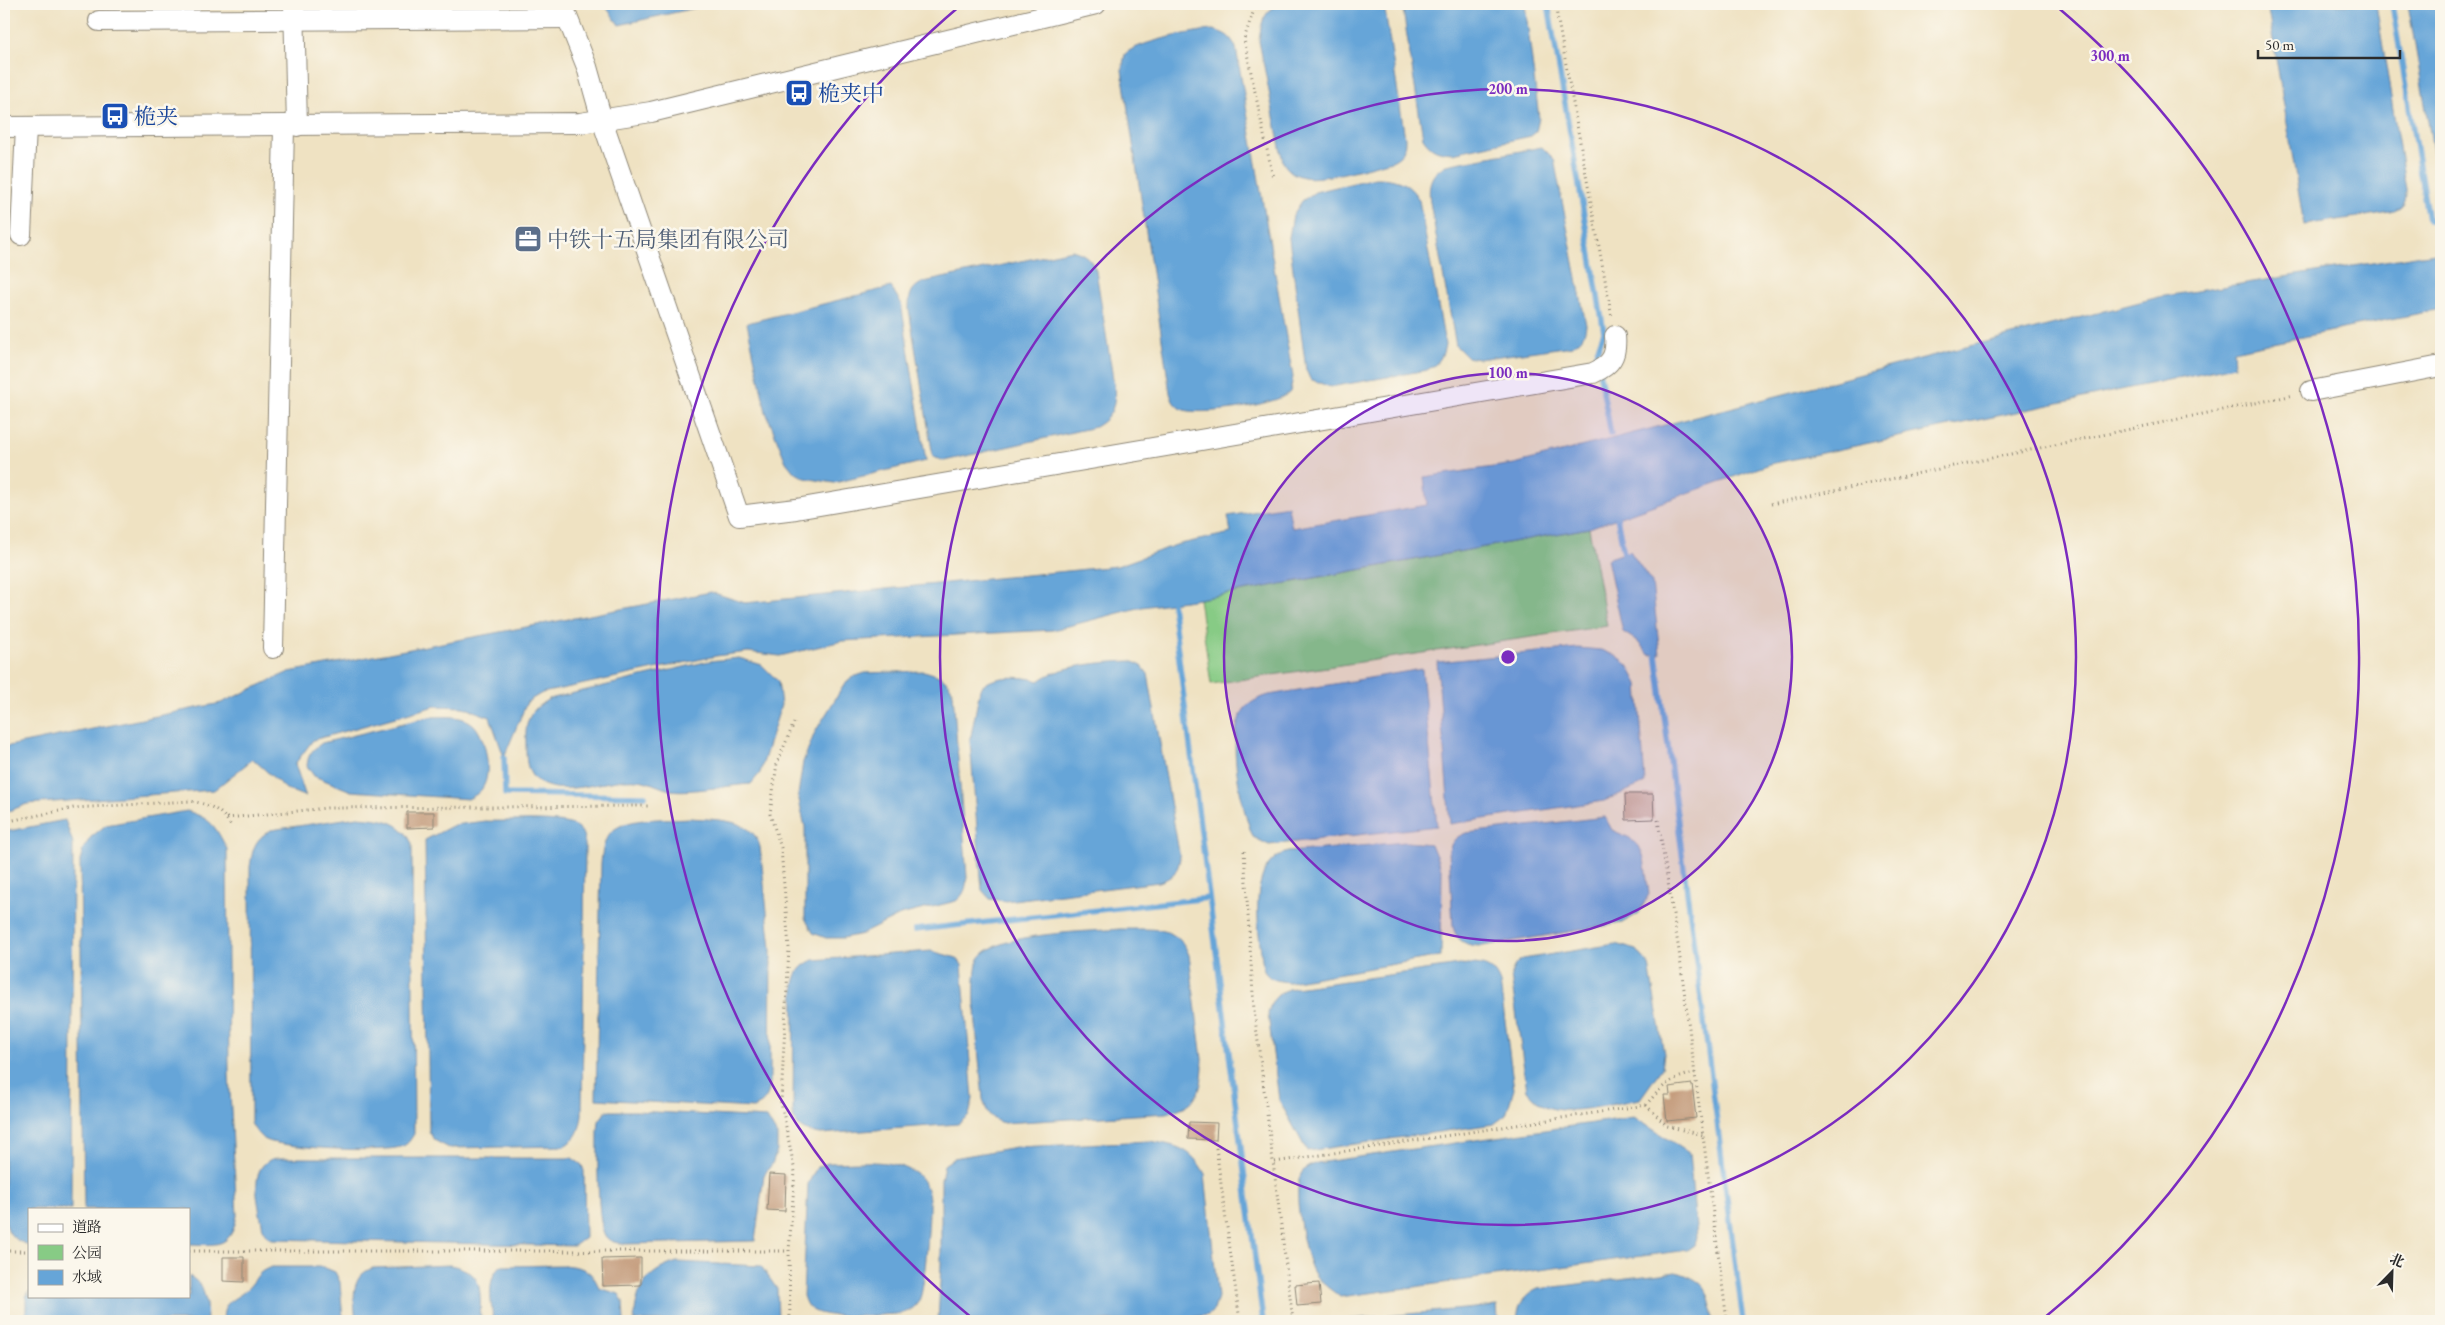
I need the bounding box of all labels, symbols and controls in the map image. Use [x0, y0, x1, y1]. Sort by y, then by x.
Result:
scale bar [2258, 28, 2400, 60]
text: 50 m [2265, 35, 2294, 54]
text: 300 m [2090, 46, 2130, 65]
bus stop icon: 桅夹中 [784, 78, 814, 108]
place label: 桅夹中 [818, 79, 884, 108]
text: 200 m [1488, 79, 1528, 98]
bus stop icon: 桅夹 [100, 101, 130, 131]
place label: 桅夹 [134, 102, 178, 131]
office icon: 中铁十五局集团有限公司 [513, 224, 543, 254]
place label: 中铁十五局集团有限公司 [547, 225, 789, 254]
text: 100 m [1488, 363, 1528, 382]
centre of rings [1499, 648, 1517, 666]
legend [28, 1208, 190, 1298]
text: 道路 [72, 1217, 102, 1236]
text: 公园 [72, 1243, 102, 1262]
north arrow [2368, 1248, 2418, 1298]
text: 北 [2387, 1249, 2407, 1271]
text: 水域 [72, 1267, 102, 1286]

